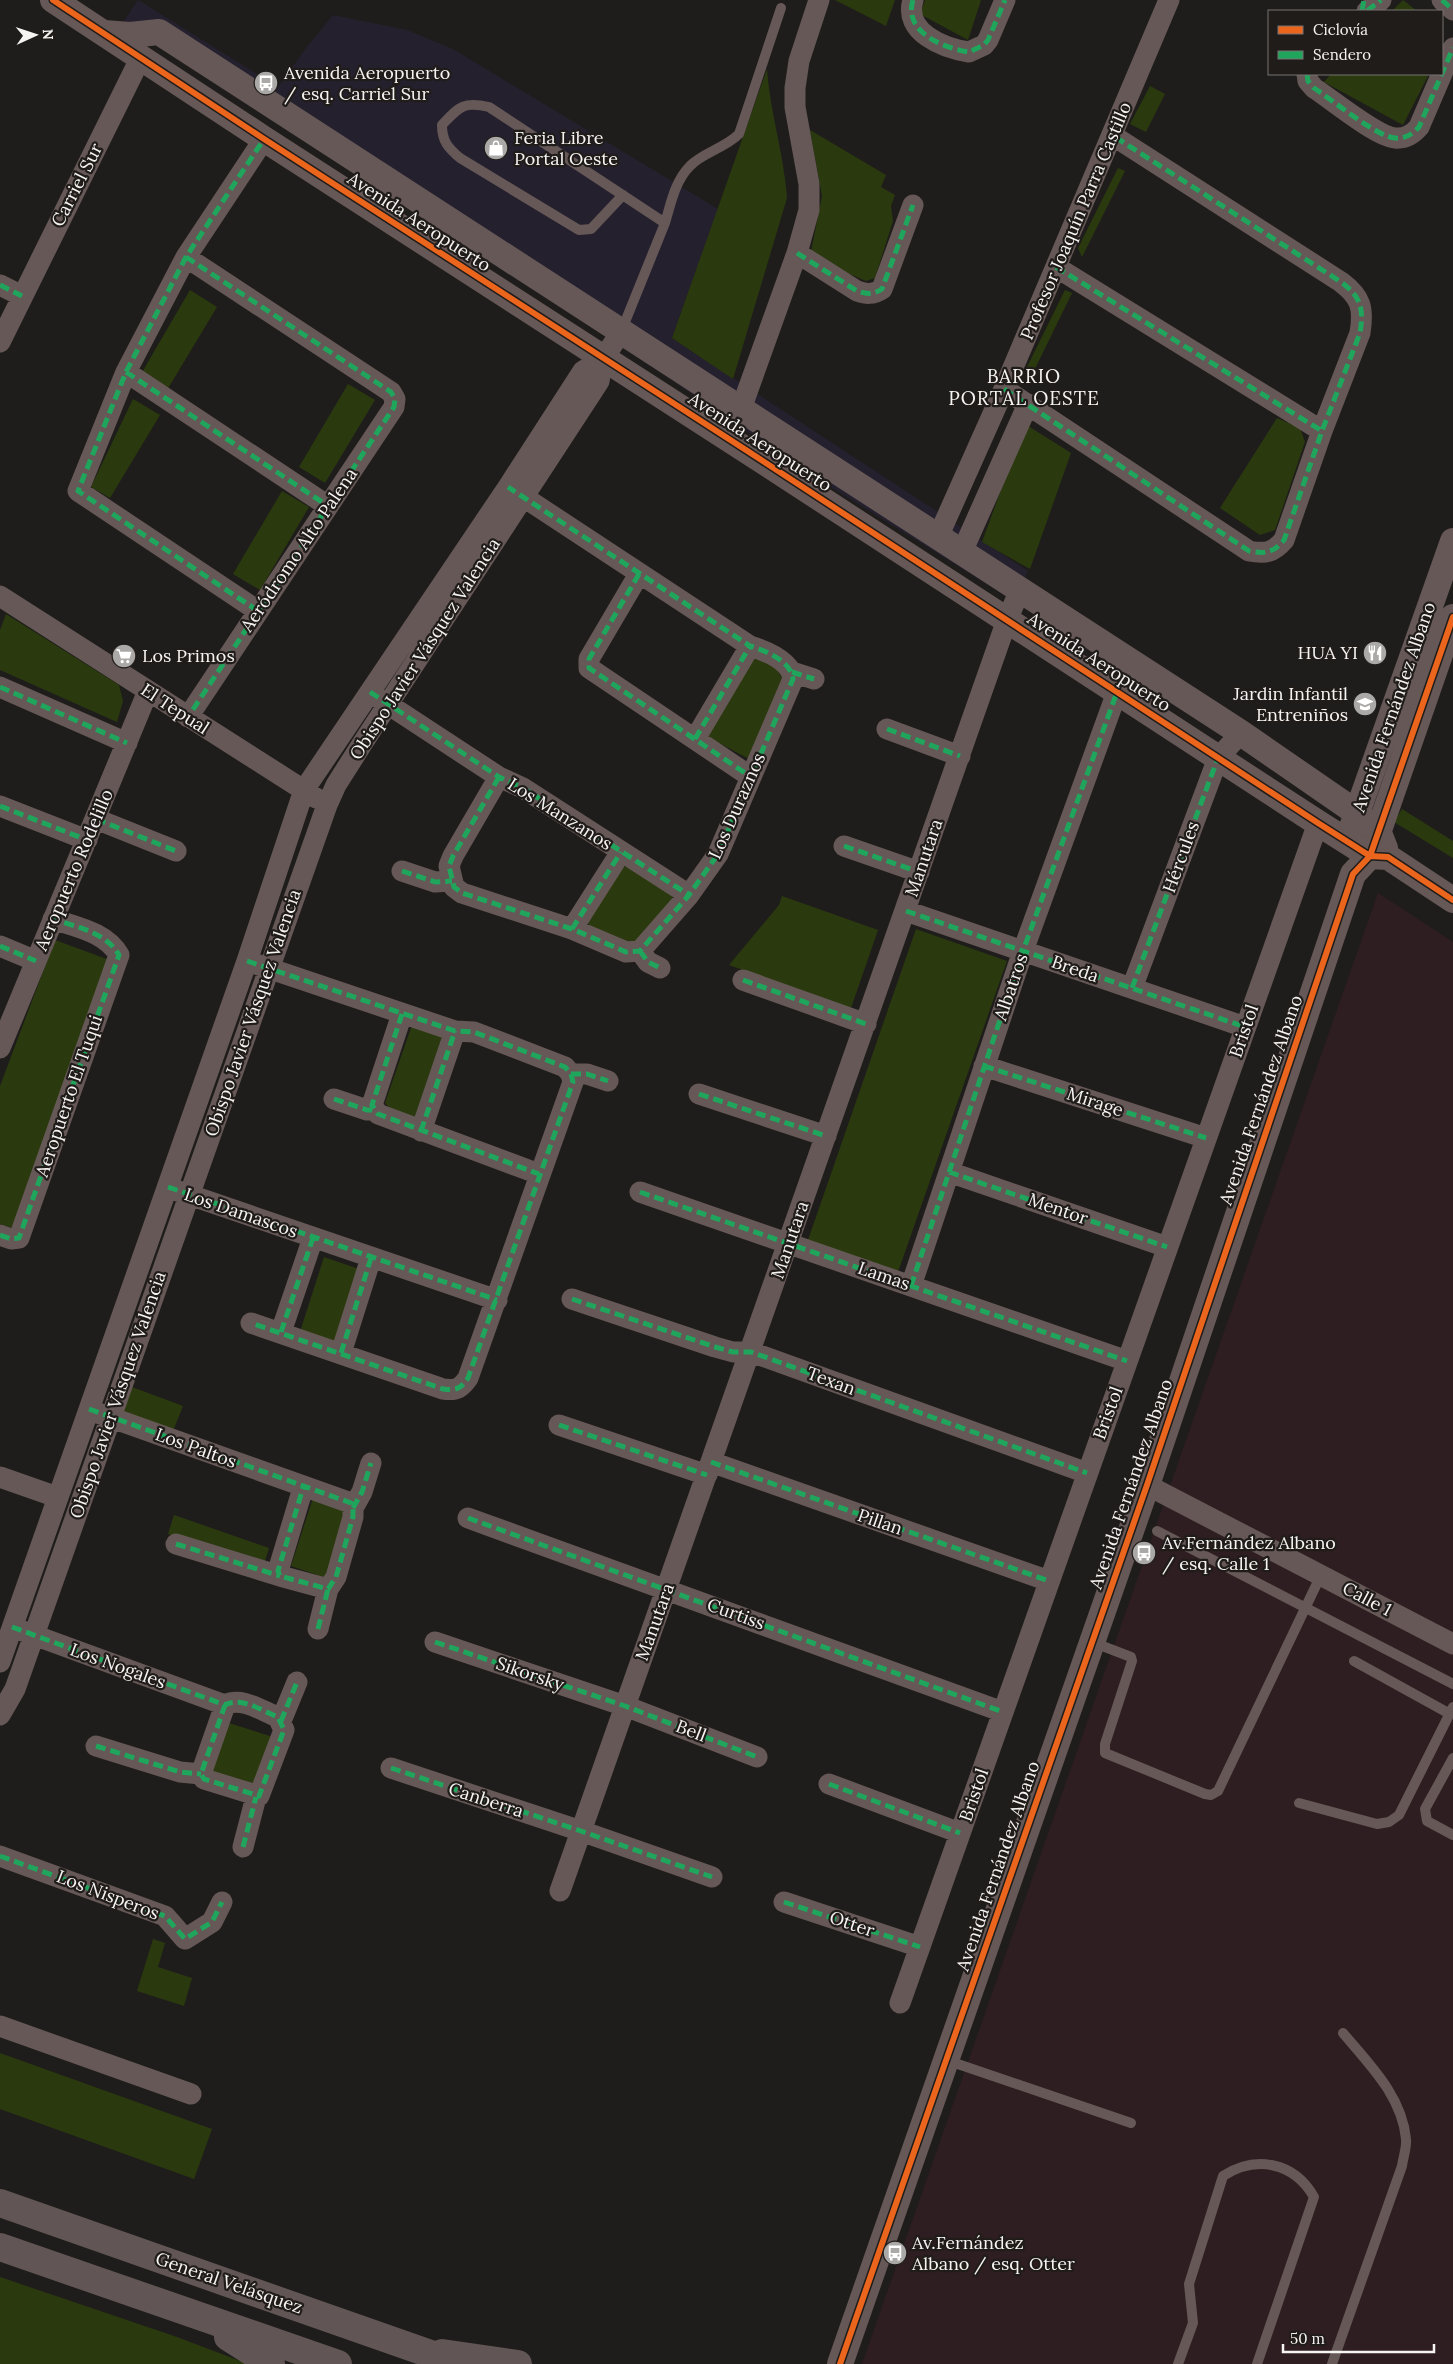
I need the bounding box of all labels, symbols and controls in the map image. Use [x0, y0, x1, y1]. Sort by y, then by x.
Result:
north arrow [10, 10, 60, 60]
legend [1268, 10, 1443, 75]
text: Ciclovía [1313, 20, 1368, 39]
text: N [39, 28, 57, 40]
text: Sendero [1313, 45, 1371, 64]
place label: Avenida Aeropuerto / esq. Carriel Sur [283, 61, 450, 105]
bus stop icon: Avenida Aeropuerto / esq. Carriel Sur [253, 70, 279, 96]
street label: Profesor Joaquín Parra Castillo [1015, 98, 1136, 343]
place label: Feria Libre Portal Oeste [514, 126, 618, 170]
shop icon: Feria Libre Portal Oeste [483, 135, 509, 161]
street label: Carriel Sur [46, 139, 107, 230]
street label: Avenida Aeropuerto [342, 166, 495, 277]
district label: BARRIO PORTAL OESTE [948, 364, 1100, 410]
street label: Avenida Aeropuerto [683, 386, 836, 497]
street label: Aeródromo Alto Palena [235, 463, 362, 637]
street label: Obispo Javier Vásquez Valencia [344, 533, 505, 764]
street label: Avenida Fernández Albano [1346, 599, 1440, 816]
street label: Avenida Aeropuerto [1022, 606, 1175, 717]
restaurant icon: HUA YI [1362, 640, 1388, 666]
place label: HUA YI [1297, 641, 1358, 664]
supermarket icon: Los Primos [111, 643, 137, 669]
place label: Los Primos [142, 644, 235, 667]
street label: El Tepual [137, 678, 214, 739]
place label: Jardin Infantil Entreniños [1232, 682, 1348, 726]
school or university icon: Jardin Infantil Entreniños [1352, 691, 1378, 717]
street label: Los Duraznos [703, 749, 770, 863]
street label: Los Manzanos [504, 772, 617, 855]
street label: Aeropuerto Rodelillo [29, 786, 118, 955]
street label: Manutara [900, 816, 948, 900]
street label: Hércules [1157, 818, 1204, 896]
street label: Obispo Javier Vásquez Valencia [199, 886, 306, 1139]
street label: Albatros [988, 950, 1033, 1024]
street label: Breda [1049, 950, 1102, 987]
street label: Avenida Fernández Albano [1213, 992, 1307, 1209]
street label: Bristol [1224, 1001, 1263, 1060]
street label: Aeropuerto El Tuqui [30, 1012, 107, 1181]
street label: Mirage [1064, 1082, 1127, 1122]
street label: Los Damascos [181, 1182, 301, 1243]
street label: Mentor [1025, 1188, 1092, 1230]
street label: Manutara [766, 1198, 814, 1282]
street label: Lamas [855, 1256, 913, 1295]
street label: Obispo Javier Vásquez Valencia [64, 1268, 171, 1521]
street label: Texan [804, 1361, 859, 1400]
street label: Avenida Fernández Albano [1083, 1376, 1177, 1593]
street label: Bristol [1087, 1383, 1128, 1442]
street label: Los Paltos [152, 1422, 240, 1473]
street label: Pillan [855, 1503, 906, 1540]
place label: Av.Fernández Albano / esq. Calle 1 [1161, 1531, 1336, 1575]
bus stop icon: Av.Fernández Albano / esq. Calle 1 [1131, 1540, 1157, 1566]
street label: Calle 1 [1339, 1576, 1396, 1621]
street label: Manutara [630, 1580, 679, 1664]
street label: Curtiss [704, 1592, 768, 1635]
street label: Los Nogales [67, 1638, 169, 1693]
street label: Sikorsky [493, 1651, 568, 1696]
street label: Bell [673, 1714, 710, 1747]
street label: Avenida Fernández Albano [950, 1758, 1044, 1975]
street label: Bristol [954, 1765, 993, 1824]
street label: Canberra [446, 1777, 527, 1822]
street label: Los Nisperos [54, 1864, 163, 1925]
street label: Otter [827, 1905, 878, 1942]
place label: Av.Fernández Albano / esq. Otter [911, 2231, 1075, 2275]
bus stop icon: Av.Fernández Albano / esq. Otter [882, 2240, 908, 2266]
street label: General Velásquez [153, 2247, 306, 2318]
scale bar [1283, 2322, 1434, 2354]
text: 50 m [1290, 2329, 1325, 2348]

